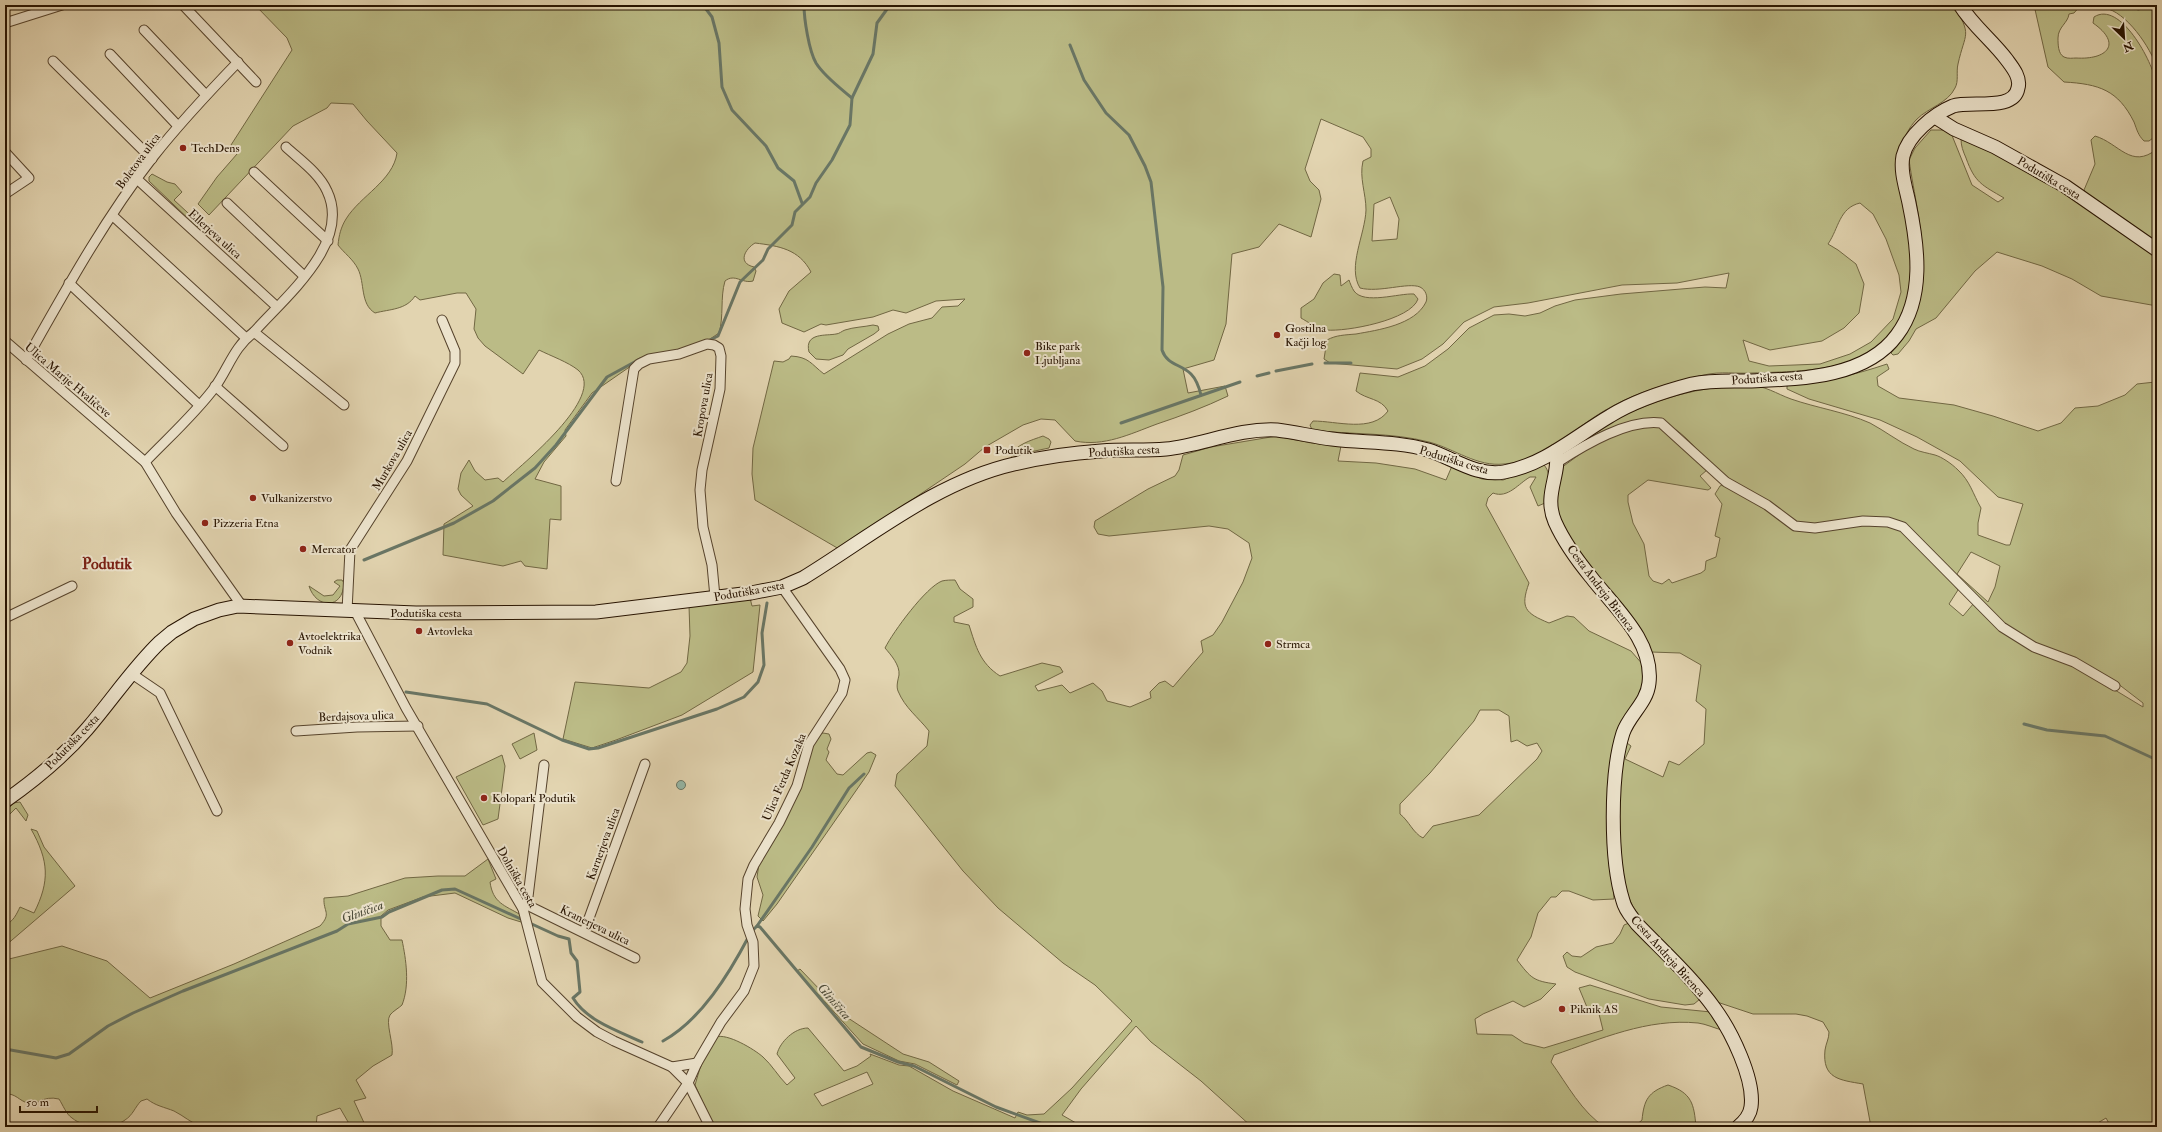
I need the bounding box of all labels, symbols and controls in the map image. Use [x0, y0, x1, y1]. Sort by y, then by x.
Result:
north arrow [2104, 18, 2144, 58]
text: N [2120, 38, 2136, 55]
street label: Boletova ulica [113, 129, 164, 192]
place label: TechDens [191, 141, 240, 156]
marker: TechDens [178, 143, 188, 153]
street label: Podutiška cesta [2014, 154, 2084, 204]
street label: Ellerjeva ulica [185, 206, 245, 263]
place label: Gostilna Kačji log [1285, 321, 1327, 350]
marker: Gostilna Kačji log [1272, 330, 1282, 340]
place label: Bike park Ljubljana [1035, 339, 1081, 368]
street label: Ulica Marije Hvaličeve [21, 340, 114, 421]
marker: Bike park Ljubljana [1022, 348, 1032, 358]
street label: Podutiška cesta [1731, 368, 1804, 388]
street label: Kropova ulica [690, 371, 717, 438]
street label: Murkova ulica [369, 426, 416, 493]
street label: Podutiška cesta [1088, 442, 1161, 461]
place label: Podutik [995, 443, 1033, 458]
street label: Podutiška cesta [1417, 443, 1491, 478]
marker: Podutik [982, 445, 992, 455]
place label: Vulkanizerstvo [261, 491, 332, 506]
marker: Vulkanizerstvo [248, 493, 258, 503]
place label: Pizzeria Etna [213, 516, 280, 531]
marker: Pizzeria Etna [200, 518, 210, 528]
place label: Mercator [311, 542, 356, 557]
street label: Cesta Andreja Bitenca [1563, 542, 1639, 635]
marker: Mercator [298, 544, 308, 554]
district label: Podutik [82, 554, 132, 574]
street label: Podutiška cesta [713, 578, 787, 605]
street label: Podutiška cesta [390, 606, 463, 621]
place label: Avtovleka [426, 624, 474, 639]
marker: Avtovleka [414, 626, 424, 636]
place label: Avtoelektrika Vodnik [297, 629, 362, 658]
place label: Strmca [1276, 637, 1311, 652]
marker: Avtoelektrika Vodnik [285, 638, 295, 648]
marker: Strmca [1263, 639, 1273, 649]
street label: Berdajsova ulica [318, 708, 395, 725]
street label: Podutiška cesta [42, 711, 103, 773]
street label: Ulica Ferda Kozaka [759, 730, 810, 823]
place label: Kolopark Podutik [492, 791, 576, 806]
marker: Kolopark Podutik [479, 793, 489, 803]
street label: Karnerjeva ulica [583, 805, 624, 882]
street label: Dolniška cesta [493, 844, 541, 911]
water label: Glinščica [339, 897, 385, 927]
street label: Kranerjeva ulica [557, 902, 633, 949]
street label: Cesta Andreja Bitenca [1627, 913, 1709, 1001]
water label: Glinščica [814, 980, 854, 1023]
place label: Piknik AS [1570, 1002, 1618, 1017]
marker: Piknik AS [1557, 1004, 1567, 1014]
scale bar [20, 1088, 97, 1114]
text: 50 m [26, 1095, 50, 1110]

